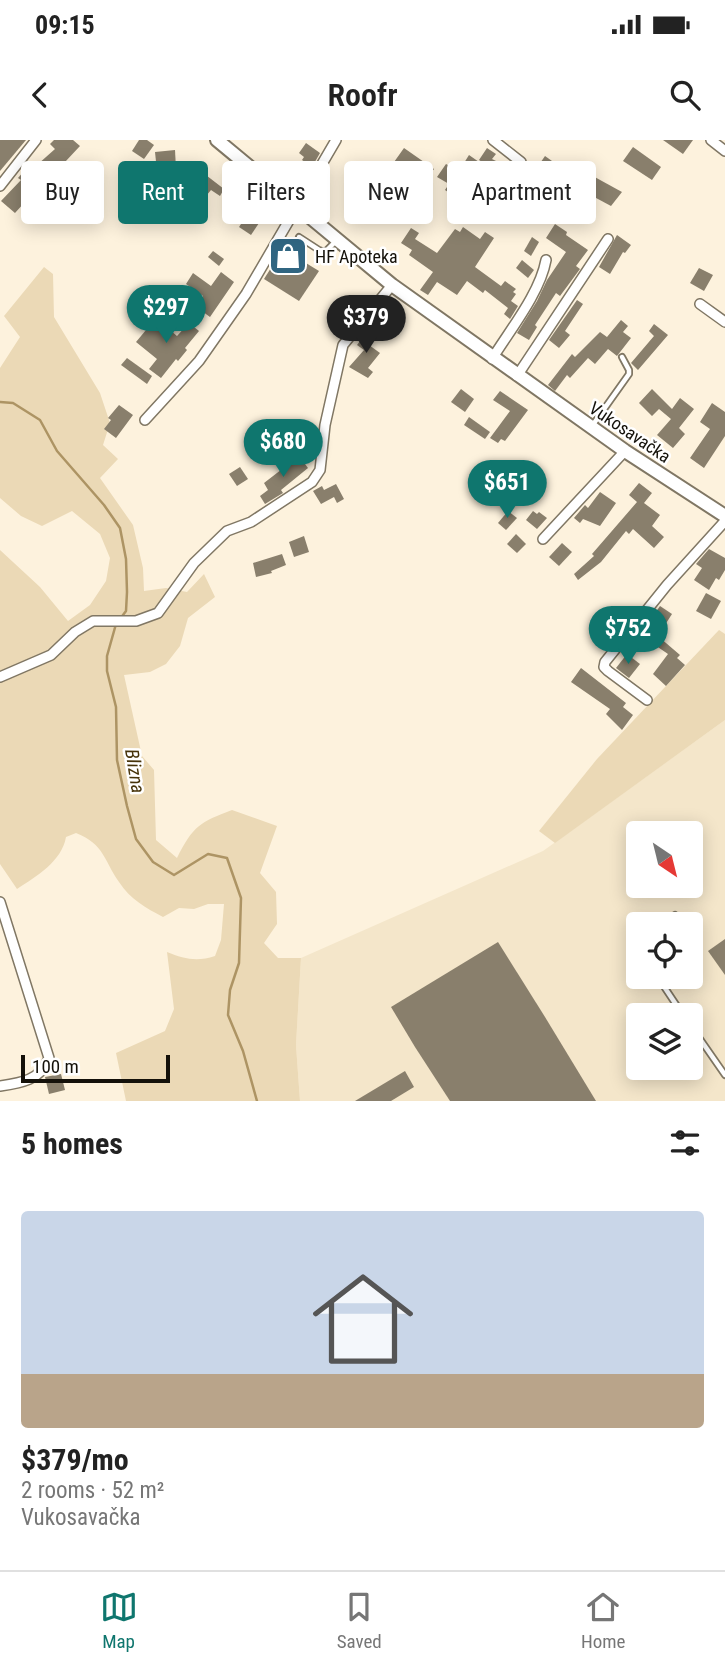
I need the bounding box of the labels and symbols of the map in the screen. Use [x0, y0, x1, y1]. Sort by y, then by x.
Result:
shop icon: HF Apoteka [267, 235, 309, 277]
place label: HF Apoteka [315, 246, 398, 267]
pin: $297 [125, 286, 207, 345]
pin: $379 [325, 296, 407, 355]
street label: Vukosavačka [585, 397, 675, 467]
pin: $680 [242, 420, 324, 479]
pin: $651 [466, 460, 548, 520]
pin: $752 [587, 606, 669, 666]
water label: Blizna [120, 747, 150, 795]
north arrow [626, 821, 704, 898]
scale bar [21, 1052, 170, 1084]

